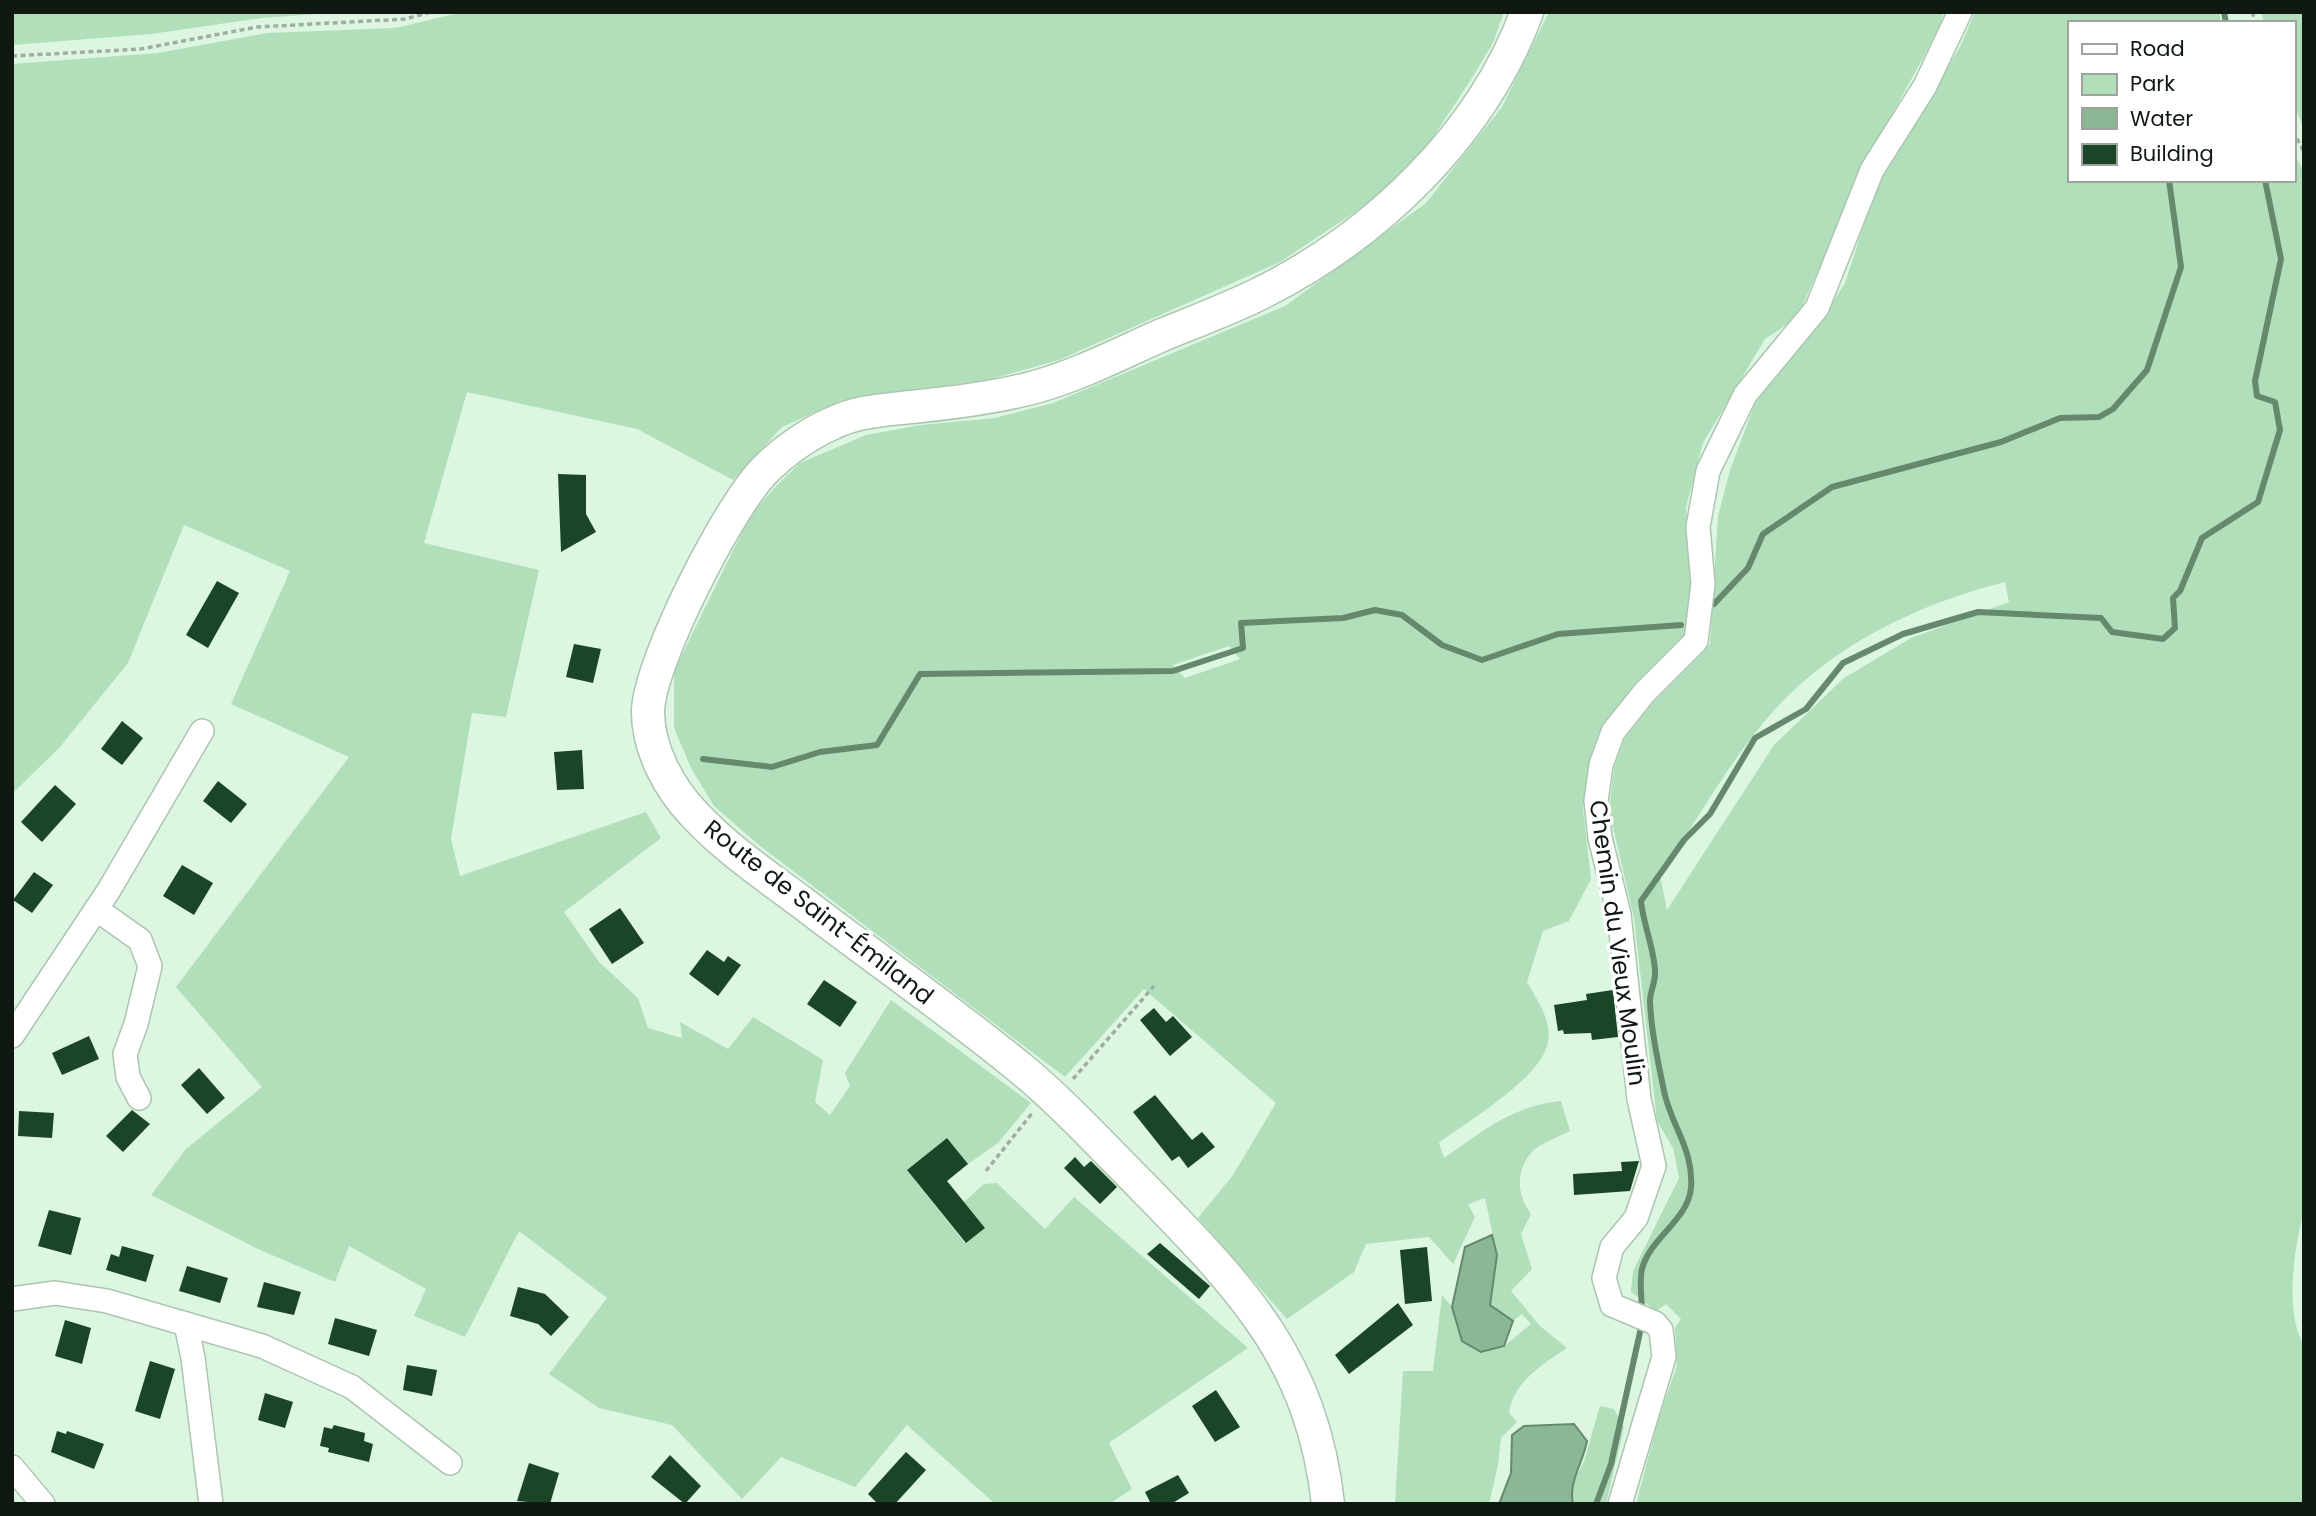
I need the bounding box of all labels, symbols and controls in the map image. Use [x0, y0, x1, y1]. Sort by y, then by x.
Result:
legend [2068, 21, 2295, 182]
text: Road [2130, 34, 2185, 63]
text: Park [2130, 69, 2175, 98]
text: Water [2130, 104, 2193, 133]
text: Building [2130, 139, 2214, 168]
street label: Chemin du Vieux Moulin [1582, 798, 1654, 1088]
street label: Route de Saint-Émiland [697, 812, 941, 1012]

